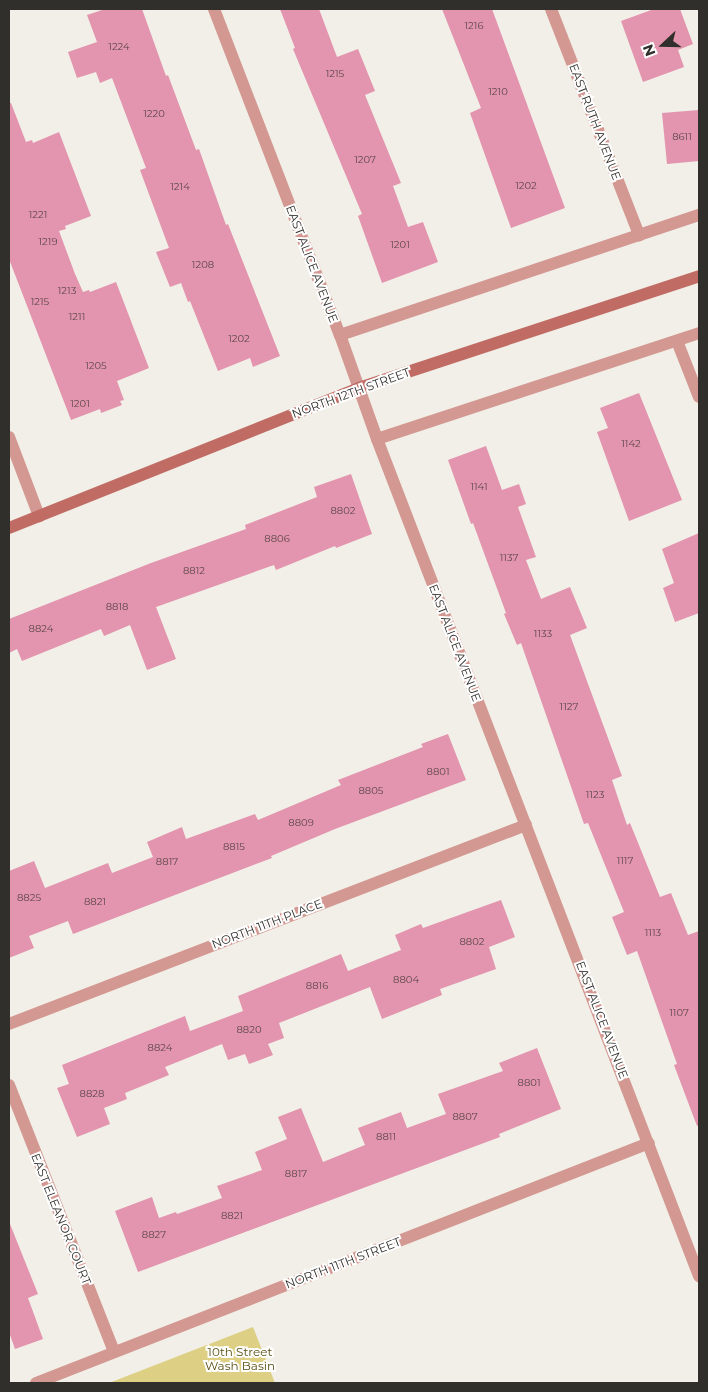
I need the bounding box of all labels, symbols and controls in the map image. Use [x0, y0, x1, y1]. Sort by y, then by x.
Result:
house number: 1216 [465, 20, 483, 32]
north arrow [638, 20, 688, 70]
house number: 1224 [108, 41, 130, 53]
text: N [639, 42, 659, 59]
street label: EAST RUTH AVENUE [566, 62, 624, 182]
house number: 1215 [326, 68, 344, 80]
house number: 1210 [488, 86, 508, 98]
house number: 1220 [143, 108, 165, 120]
house number: 8611 [672, 131, 692, 143]
house number: 1207 [354, 154, 376, 166]
house number: 1202 [515, 180, 537, 192]
house number: 1214 [170, 181, 190, 193]
street label: EAST ALICE AVENUE [283, 203, 341, 325]
house number: 1221 [29, 209, 47, 221]
house number: 1219 [39, 236, 57, 248]
house number: 1201 [390, 239, 410, 251]
house number: 1208 [192, 259, 214, 271]
house number: 1213 [58, 285, 76, 297]
house number: 1215 [31, 296, 49, 308]
house number: 1211 [69, 311, 85, 323]
house number: 1202 [228, 333, 250, 345]
house number: 1205 [85, 360, 107, 372]
street label: NORTH 12TH STREET [290, 365, 412, 421]
house number: 1201 [70, 398, 90, 410]
house number: 1142 [621, 438, 641, 450]
house number: 1141 [470, 481, 488, 493]
house number: 8802 [330, 505, 356, 517]
house number: 8806 [264, 533, 290, 545]
house number: 1137 [500, 552, 518, 564]
house number: 8812 [183, 565, 205, 577]
street label: EAST ALICE AVENUE [426, 582, 484, 704]
house number: 8818 [106, 601, 128, 613]
house number: 8824 [29, 623, 53, 635]
house number: 1133 [534, 628, 552, 640]
house number: 1127 [560, 701, 578, 713]
house number: 8801 [427, 766, 449, 778]
house number: 8805 [358, 785, 384, 797]
house number: 1123 [586, 789, 604, 801]
house number: 8809 [288, 817, 314, 829]
house number: 8815 [223, 841, 245, 853]
house number: 1117 [617, 855, 633, 867]
house number: 8817 [156, 856, 178, 868]
house number: 8825 [17, 892, 41, 904]
house number: 8821 [84, 896, 106, 908]
street label: NORTH 11TH PLACE [210, 896, 324, 952]
house number: 1113 [645, 927, 661, 939]
house number: 8802 [459, 936, 485, 948]
street label: EAST ALICE AVENUE [573, 959, 631, 1081]
house number: 8804 [393, 974, 419, 986]
house number: 8816 [306, 980, 328, 992]
house number: 1107 [669, 1007, 689, 1019]
house number: 8820 [236, 1024, 262, 1036]
house number: 8824 [148, 1042, 172, 1054]
house number: 8801 [518, 1077, 540, 1089]
house number: 8828 [80, 1088, 104, 1100]
house number: 8807 [452, 1111, 478, 1123]
house number: 8811 [376, 1131, 396, 1143]
street label: EAST ELEANOR COURT [28, 1151, 94, 1287]
house number: 8817 [285, 1168, 307, 1180]
house number: 8821 [221, 1210, 243, 1222]
house number: 8827 [142, 1229, 166, 1241]
street label: NORTH 11TH STREET [283, 1234, 403, 1292]
park label: 10th Street Wash Basin [205, 1345, 275, 1373]

